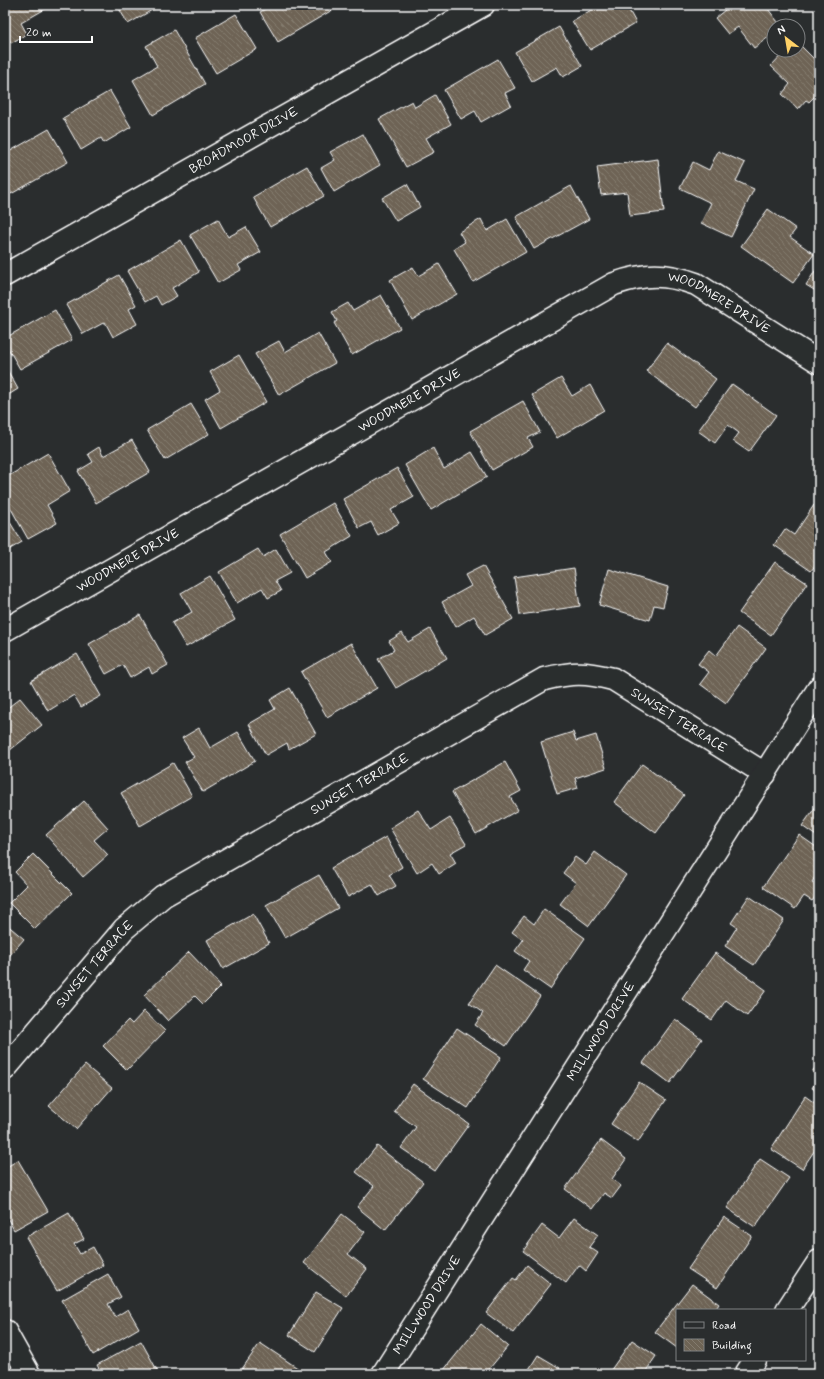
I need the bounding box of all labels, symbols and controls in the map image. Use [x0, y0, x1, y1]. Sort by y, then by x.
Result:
scale bar [20, 18, 92, 44]
north arrow [766, 18, 806, 58]
text: N [775, 22, 788, 38]
text: 20 m [26, 25, 52, 41]
street label: BROADMOOR DRIVE [186, 103, 301, 178]
street label: WOODMERE DRIVE [666, 268, 774, 338]
street label: WOODMERE DRIVE [355, 364, 464, 436]
street label: WOODMERE DRIVE [73, 524, 182, 596]
street label: SUNSET TERRACE [628, 684, 730, 757]
street label: SUNSET TERRACE [307, 749, 412, 819]
street label: SUNSET TERRACE [52, 916, 137, 1011]
street label: MILLWOOD DRIVE [563, 978, 639, 1084]
street label: MILLWOOD DRIVE [389, 1252, 465, 1358]
legend [676, 1309, 806, 1361]
text: Road [712, 1318, 736, 1334]
text: Building [712, 1338, 752, 1355]

